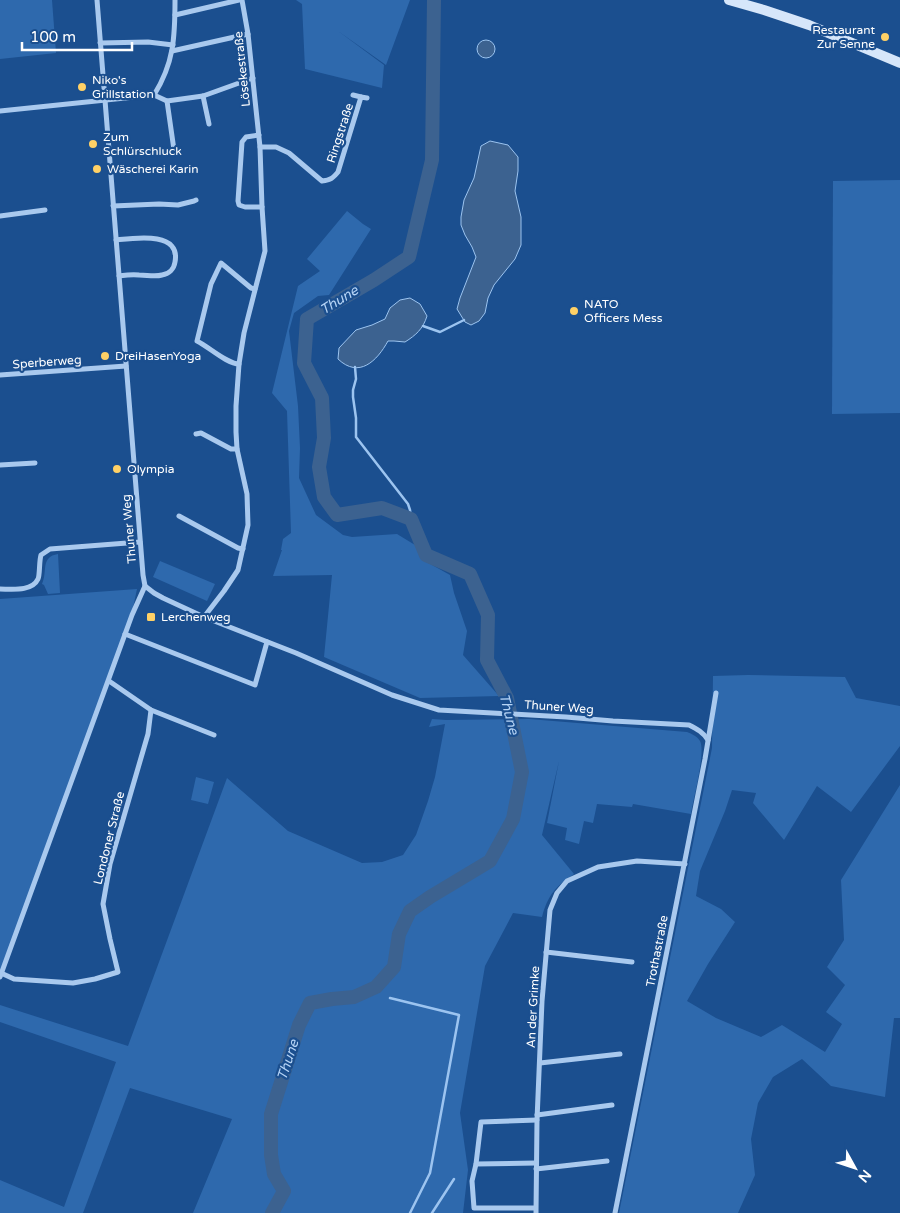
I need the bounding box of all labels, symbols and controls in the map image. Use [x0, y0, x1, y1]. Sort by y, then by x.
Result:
scale bar [22, 20, 132, 52]
place label: Restaurant Zur Senne [812, 23, 875, 51]
text: 100 m [30, 28, 76, 46]
street label: Lösekestraße [231, 30, 253, 107]
marker: Restaurant Zur Senne [879, 31, 891, 43]
place label: Niko's Grillstation [92, 73, 154, 101]
marker: Niko's Grillstation [76, 81, 88, 93]
street label: Ringstraße [324, 101, 356, 165]
place label: Zum Schlürschluck [103, 130, 182, 158]
marker: Zum Schlürschluck [87, 138, 99, 150]
place label: Wäscherei Karin [107, 162, 199, 176]
marker: Wäscherei Karin [91, 163, 103, 175]
water label: Thune [317, 281, 362, 318]
place label: NATO Officers Mess [584, 297, 663, 325]
marker: NATO Officers Mess [568, 305, 580, 317]
place label: DreiHasenYoga [115, 349, 201, 363]
marker: DreiHasenYoga [99, 350, 111, 362]
street label: Sperberweg [12, 353, 82, 371]
place label: Olympia [127, 462, 174, 476]
marker: Olympia [111, 463, 123, 475]
street label: Thuner Weg [119, 494, 139, 564]
place label: Lerchenweg [161, 610, 231, 624]
marker: Lerchenweg [145, 611, 157, 623]
water label: Thune [495, 692, 523, 737]
street label: Thuner Weg [524, 698, 594, 716]
street label: Londoner Straße [91, 790, 127, 886]
street label: Trothastraße [643, 914, 671, 988]
street label: An der Grimke [524, 965, 542, 1048]
water label: Thune [273, 1036, 303, 1083]
north arrow [830, 1143, 880, 1193]
text: N [854, 1166, 875, 1186]

